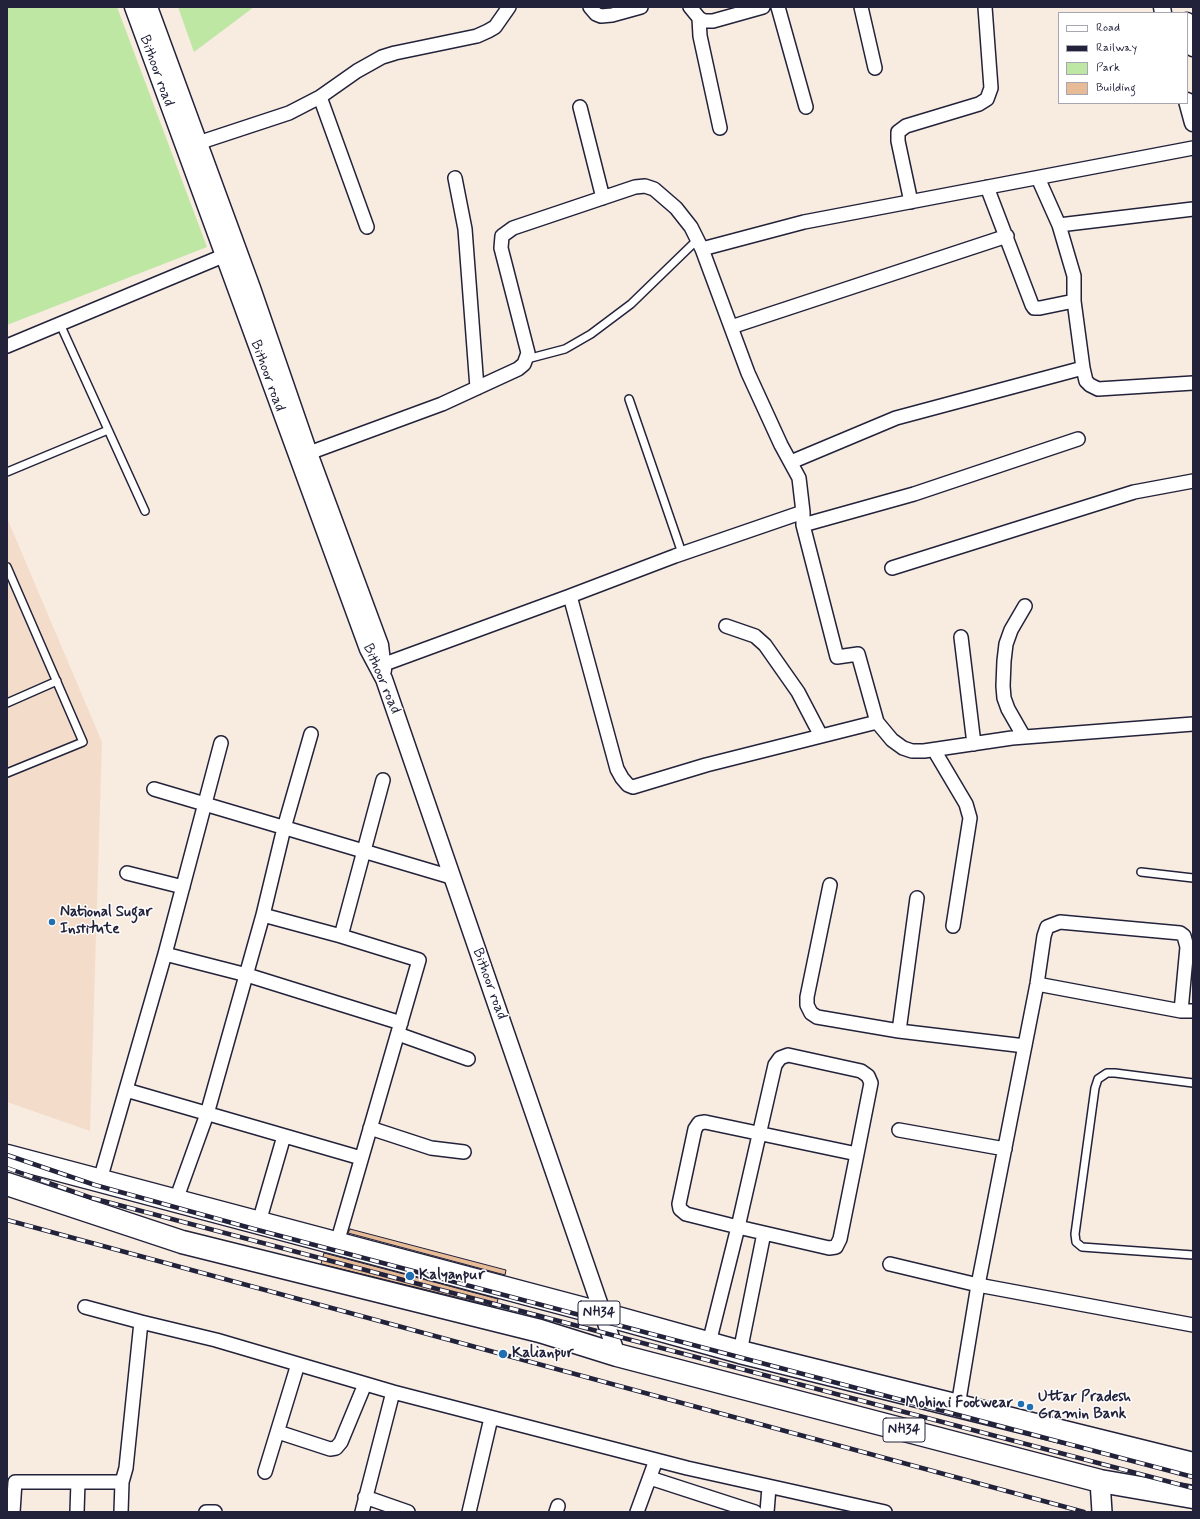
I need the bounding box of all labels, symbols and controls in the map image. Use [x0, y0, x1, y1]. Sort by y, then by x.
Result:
legend [1058, 12, 1188, 104]
text: Road [1096, 20, 1120, 36]
street label: Bithoor road [135, 33, 177, 109]
text: Railway [1096, 40, 1137, 56]
text: Park [1096, 60, 1120, 76]
text: Building [1096, 80, 1136, 96]
street label: Bithoor road [246, 338, 288, 414]
street label: Bithoor road [358, 641, 404, 717]
place label: National Sugar Institute [60, 904, 152, 939]
marker: National Sugar Institute [47, 917, 57, 927]
street label: Bithoor road [468, 946, 510, 1022]
place label: Kalyanpur [419, 1267, 485, 1285]
marker: Kalyanpur [404, 1270, 416, 1282]
road number: NH34 [578, 1301, 620, 1325]
place label: Kalianpur [512, 1345, 574, 1363]
marker: Kalianpur [497, 1348, 509, 1360]
place label: Uttar Pradesh Gramin Bank [1038, 1389, 1131, 1424]
place label: Mohini Footwear [905, 1395, 1013, 1413]
marker: Mohini Footwear [1016, 1399, 1026, 1409]
marker: Uttar Pradesh Gramin Bank [1025, 1402, 1035, 1412]
road number: NH34 [883, 1418, 925, 1442]

